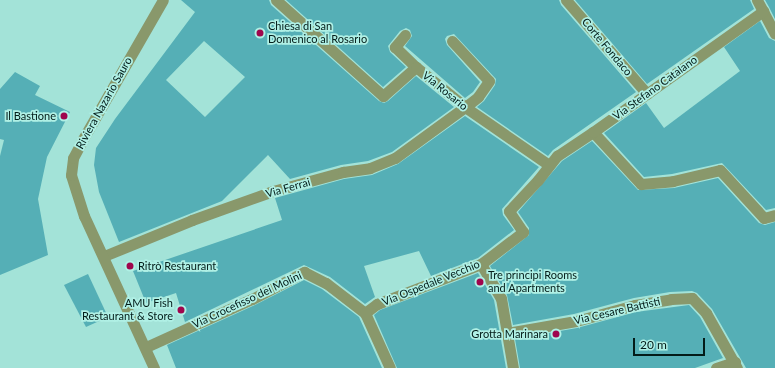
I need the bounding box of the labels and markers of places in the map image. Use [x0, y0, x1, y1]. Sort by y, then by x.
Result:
place label: Chiesa di San Domenico al Rosario [268, 20, 367, 46]
marker: Chiesa di San Domenico al Rosario [255, 28, 265, 38]
place label: Il Bastione [5, 109, 56, 123]
marker: Il Bastione [59, 111, 69, 121]
place label: Ritrò Restaurant [138, 259, 216, 273]
marker: Ritrò Restaurant [125, 261, 135, 271]
place label: Tre principi Rooms and Apartments [488, 269, 577, 295]
marker: Tre principi Rooms and Apartments [475, 277, 485, 287]
place label: AMU Fish Restaurant & Store [82, 297, 173, 323]
marker: AMU Fish Restaurant & Store [176, 305, 186, 315]
place label: Grotta Marinara [471, 327, 548, 341]
marker: Grotta Marinara [551, 329, 561, 339]

